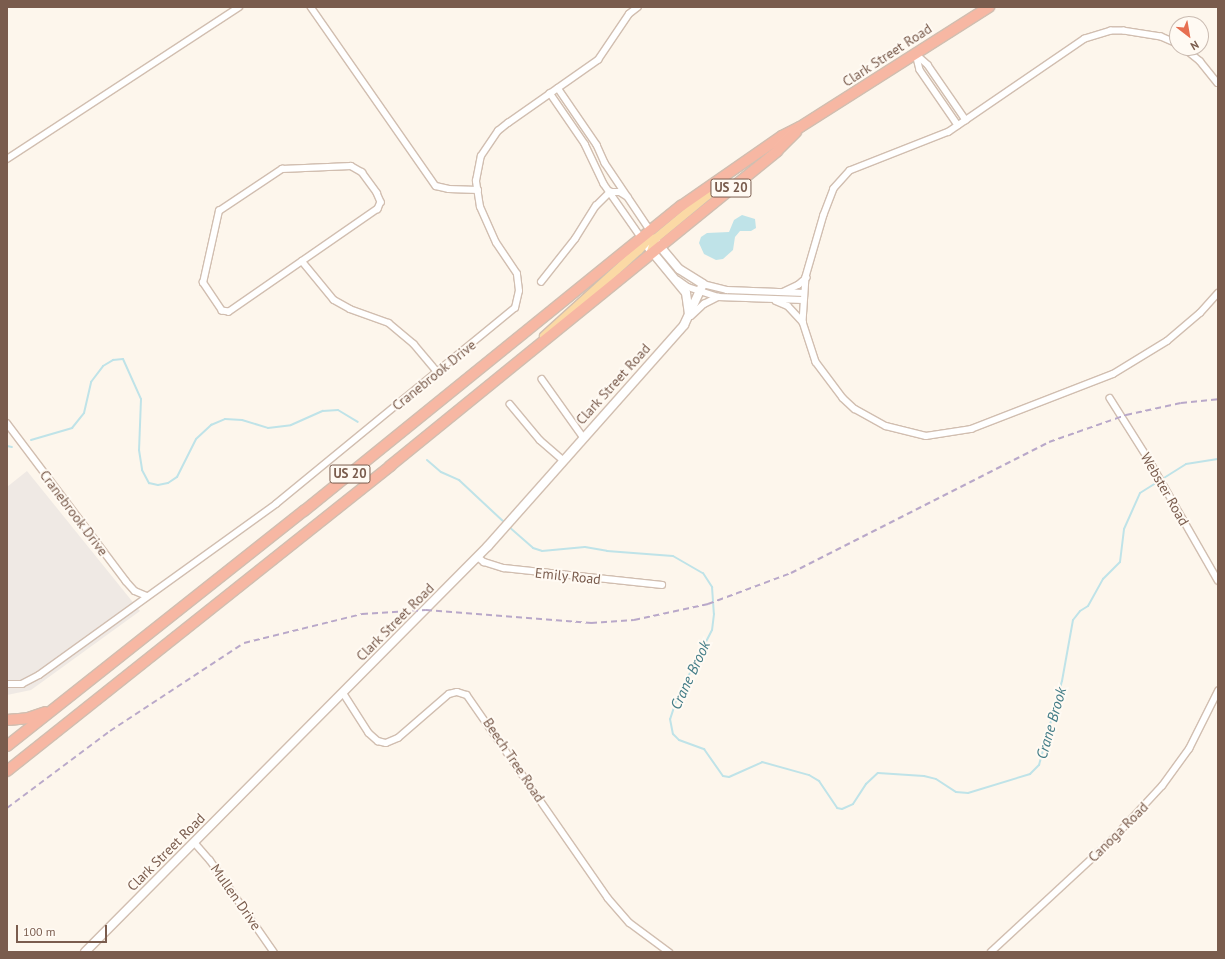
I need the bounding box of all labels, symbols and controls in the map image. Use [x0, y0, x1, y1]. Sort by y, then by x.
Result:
north arrow [1169, 16, 1209, 56]
street label: Clark Street Road [839, 20, 935, 90]
text: N [1188, 38, 1201, 53]
road number: US 20 [710, 177, 752, 199]
street label: Cranebrook Drive [389, 336, 479, 414]
street label: Clark Street Road [572, 340, 654, 428]
street label: Webster Road [1137, 450, 1193, 528]
road number: US 20 [329, 463, 371, 485]
street label: Cranebrook Drive [36, 467, 112, 559]
street label: Emily Road [534, 564, 602, 588]
street label: Clark Street Road [353, 580, 437, 664]
water label: Crane Brook [666, 638, 714, 712]
water label: Crane Brook [1032, 685, 1070, 761]
street label: Beech Tree Road [480, 715, 548, 805]
street label: Canoga Road [1085, 799, 1151, 865]
street label: Clark Street Road [124, 810, 208, 894]
street label: Mullen Drive [207, 861, 265, 933]
scale bar [18, 917, 109, 943]
text: 100 m [23, 924, 56, 939]

